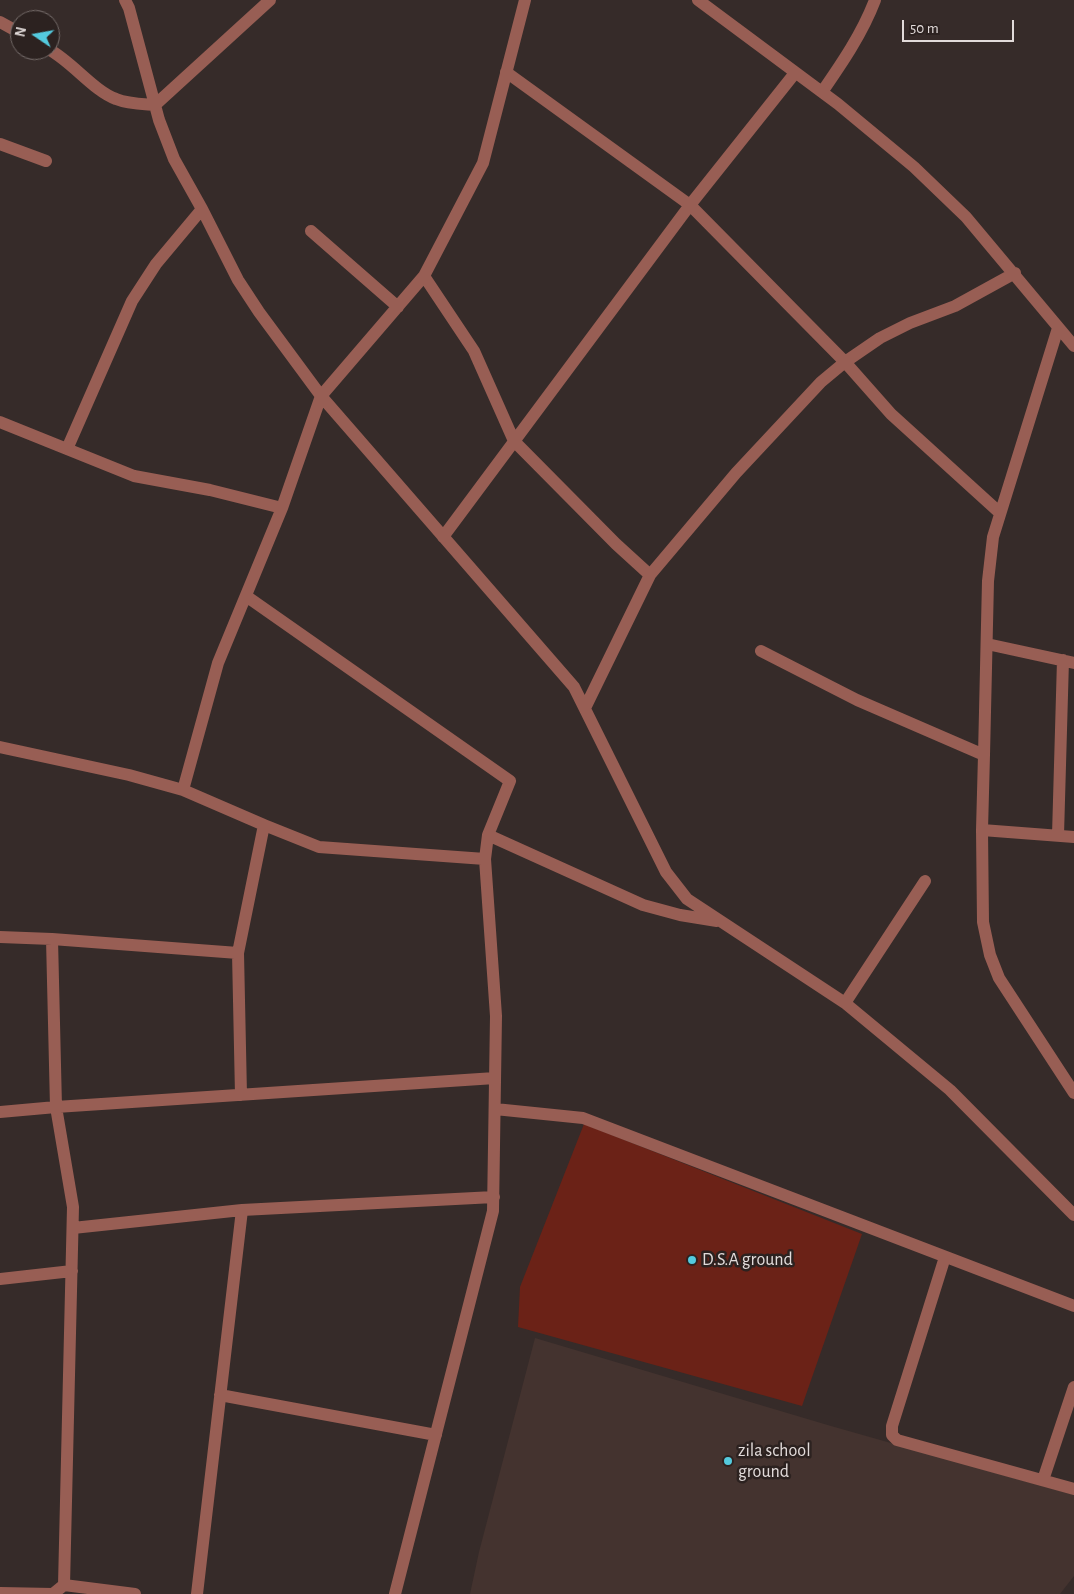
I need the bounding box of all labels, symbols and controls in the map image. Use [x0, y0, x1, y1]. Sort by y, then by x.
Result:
north arrow [10, 10, 60, 60]
scale bar [904, 10, 1016, 42]
text: 50 m [910, 21, 939, 36]
text: N [13, 26, 29, 38]
place label: D.S.A ground [702, 1249, 793, 1271]
marker: D.S.A ground [686, 1254, 698, 1266]
place label: zila school ground [738, 1440, 811, 1482]
marker: zila school ground [722, 1455, 734, 1467]

